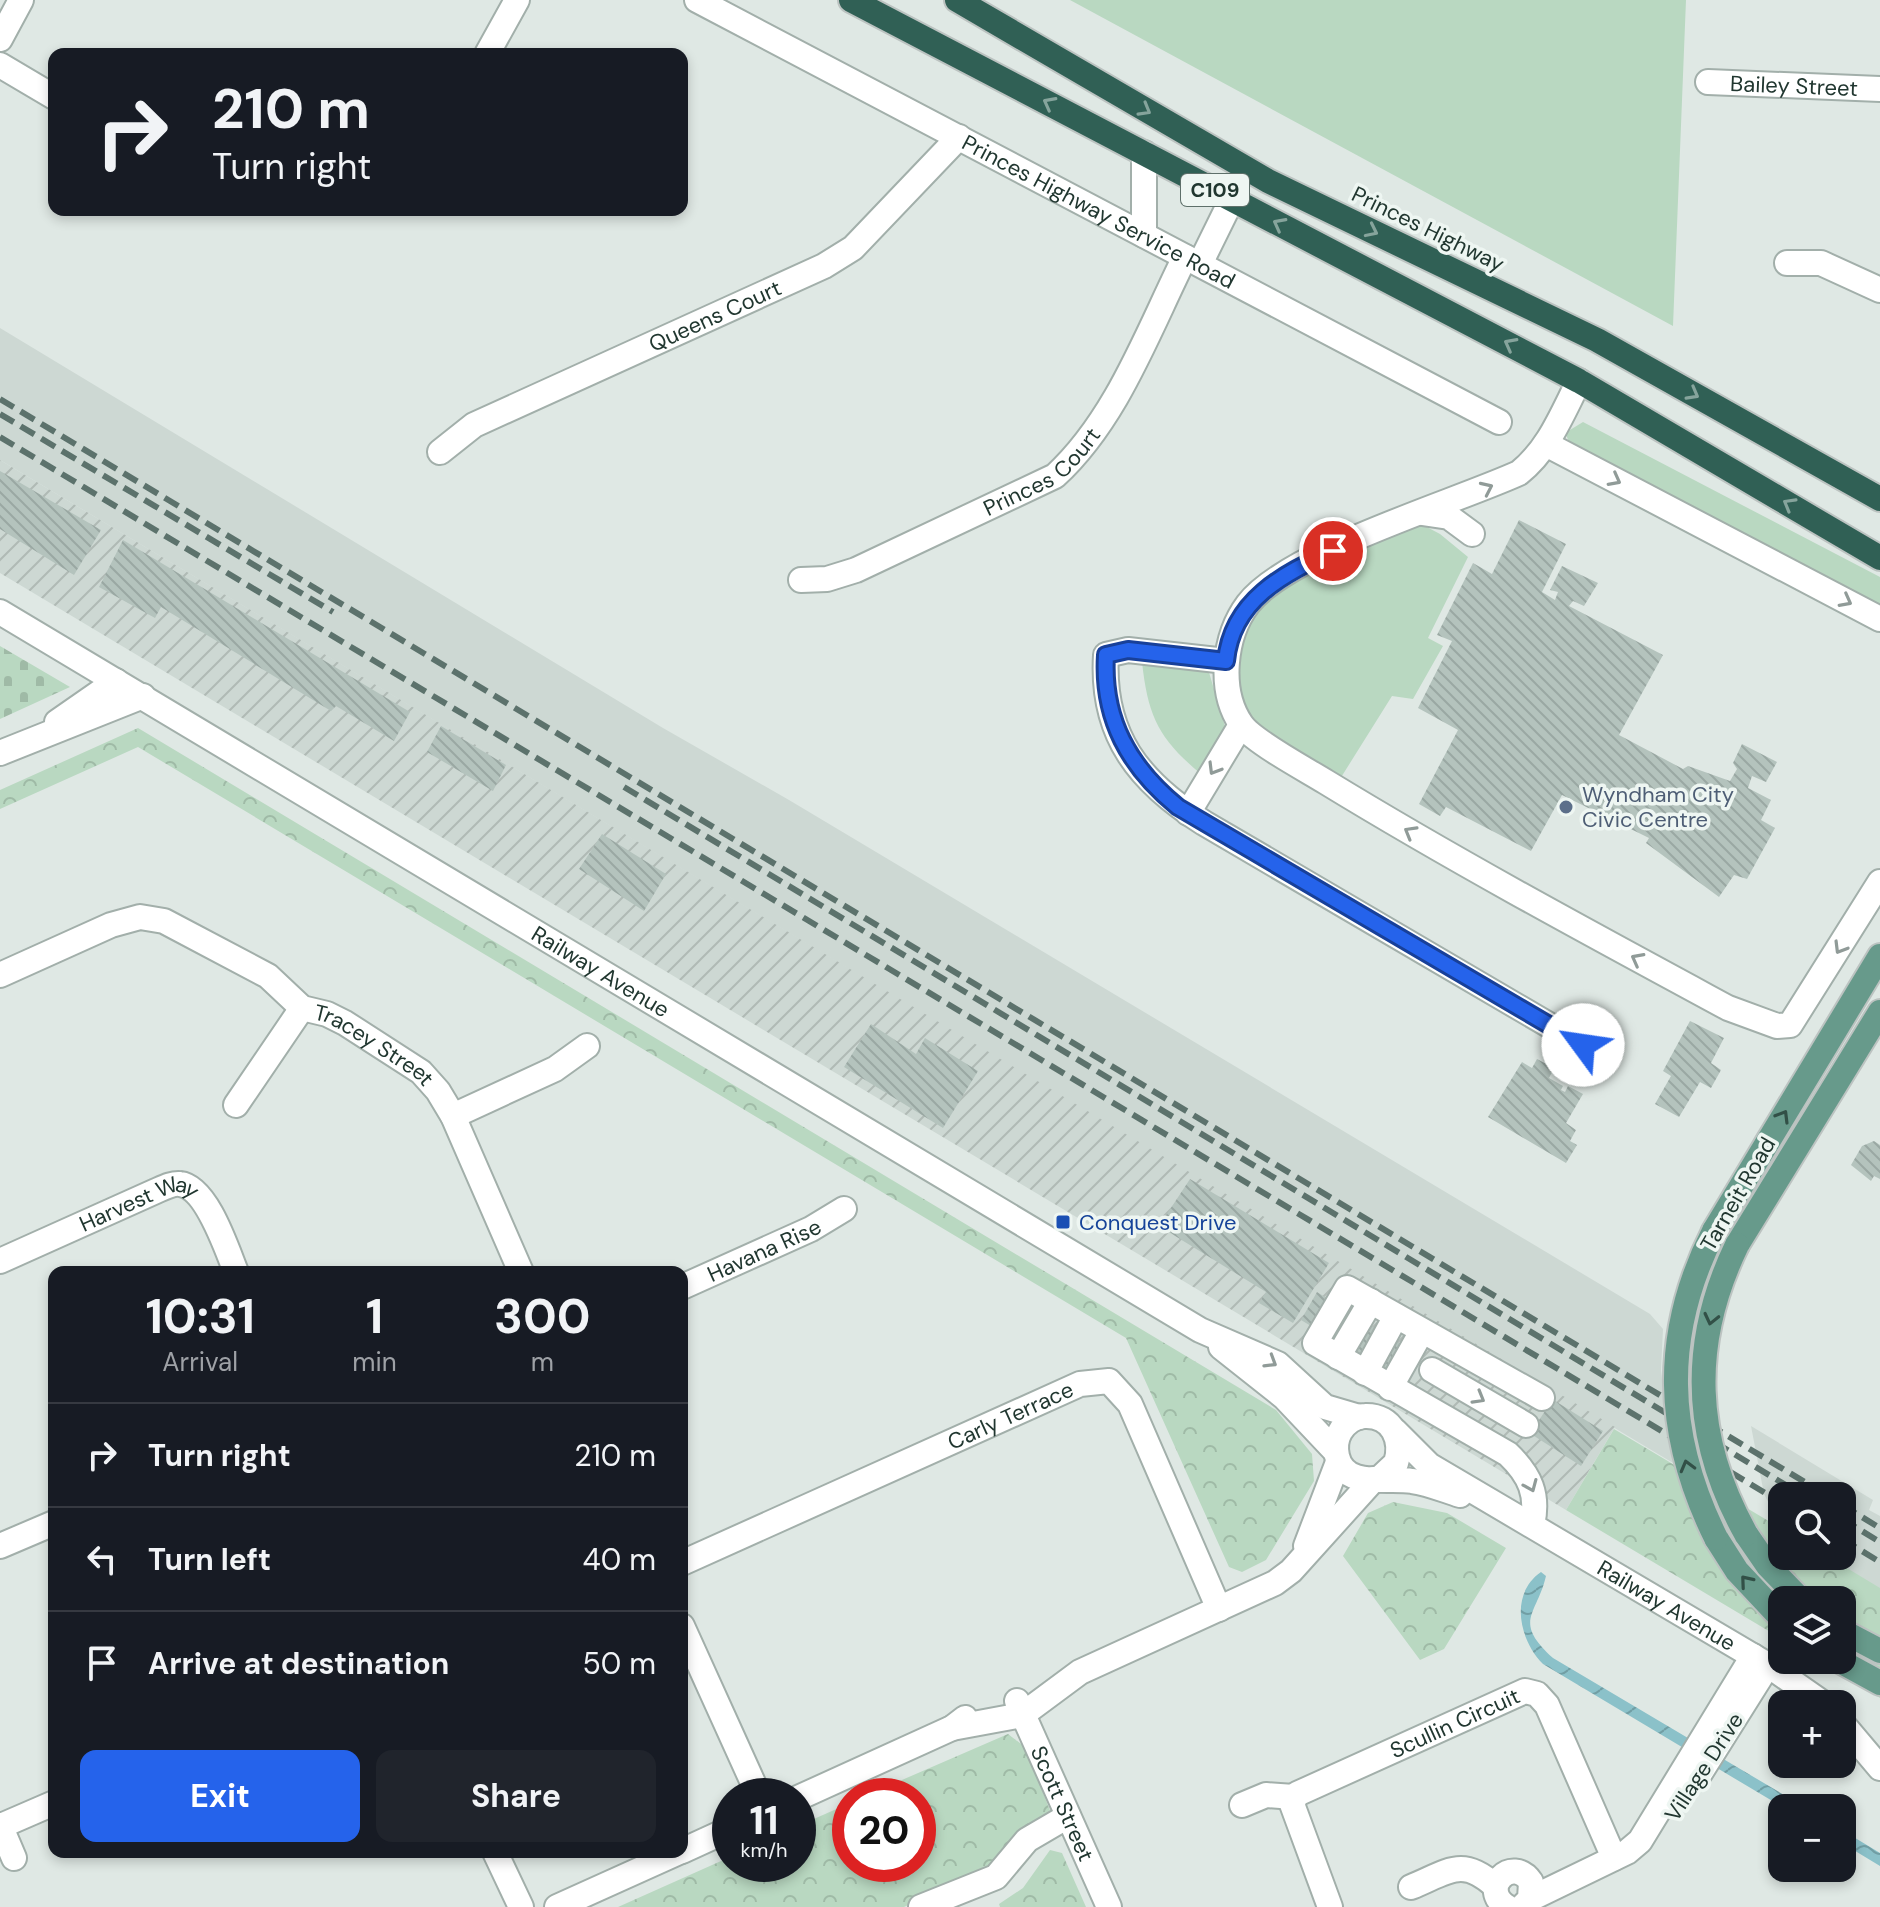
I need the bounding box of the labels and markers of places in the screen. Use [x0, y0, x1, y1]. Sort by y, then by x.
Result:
pin [1299, 517, 1367, 585]
place label: Wyndham City Civic Centre [1582, 780, 1734, 834]
marker: Wyndham City Civic Centre [1557, 798, 1575, 816]
place label: Conquest Drive [1079, 1208, 1236, 1237]
marker: Conquest Drive [1054, 1213, 1072, 1231]

